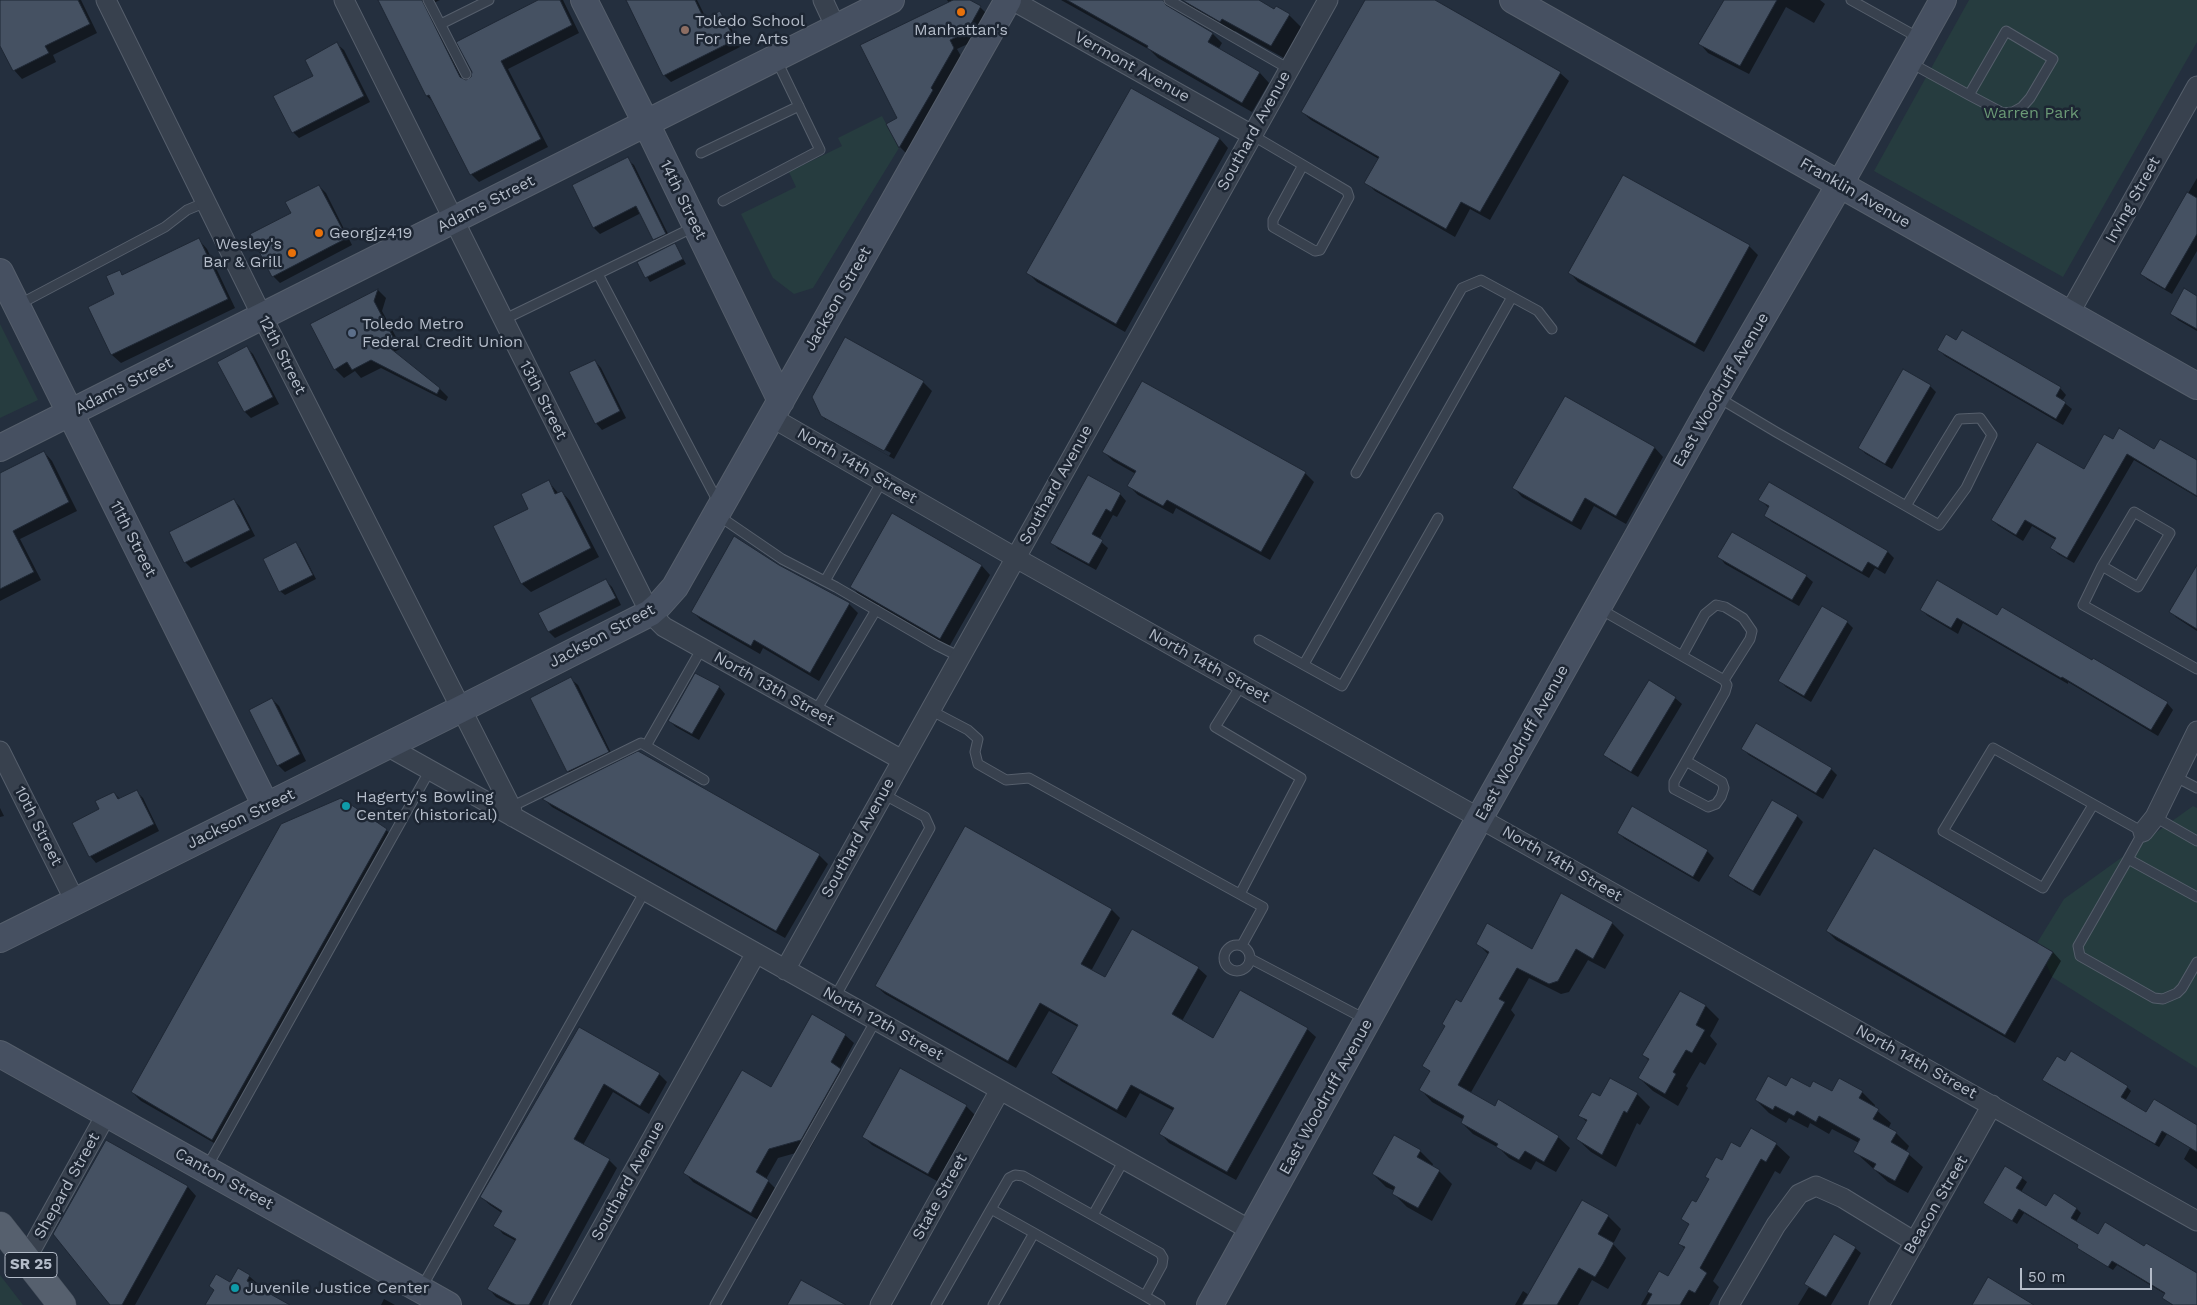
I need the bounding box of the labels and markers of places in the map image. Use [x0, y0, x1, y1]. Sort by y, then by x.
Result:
marker: Manhattan's [955, 6, 967, 18]
place label: Toledo School For the Arts [695, 11, 805, 49]
place label: Manhattan's [914, 20, 1008, 40]
marker: Toledo School For the Arts [679, 24, 691, 36]
place label: Georgjz419 [329, 223, 412, 243]
marker: Georgjz419 [313, 227, 325, 239]
place label: Wesley's Bar & Grill [203, 234, 282, 272]
marker: Wesley's Bar & Grill [286, 247, 298, 259]
place label: Toledo Metro Federal Credit Union [362, 314, 523, 352]
marker: Toledo Metro Federal Credit Union [346, 327, 358, 339]
place label: Hagerty's Bowling Center (historical) [356, 787, 497, 825]
marker: Hagerty's Bowling Center (historical) [340, 800, 352, 812]
place label: Juvenile Justice Center [245, 1278, 429, 1298]
marker: Juvenile Justice Center [229, 1282, 241, 1294]

